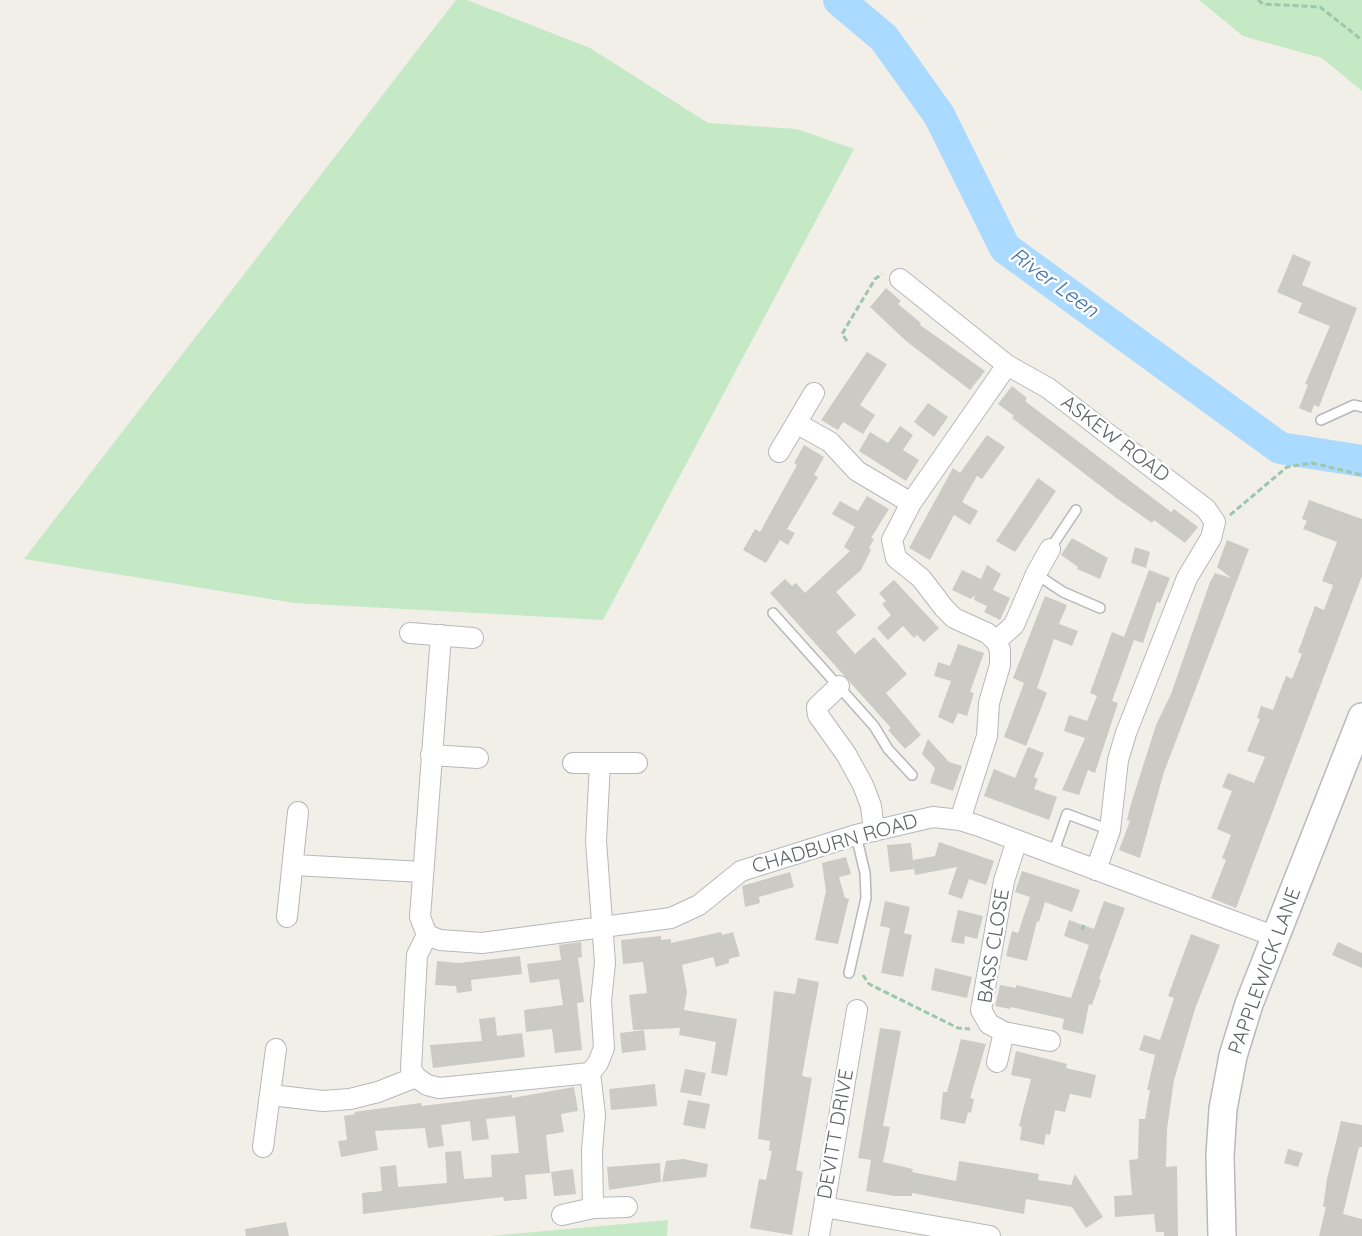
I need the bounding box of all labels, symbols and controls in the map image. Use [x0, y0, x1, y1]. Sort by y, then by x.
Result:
water label: River Leen [1005, 243, 1103, 323]
street label: ASKEW ROAD [1056, 390, 1174, 488]
street label: CHADBURN ROAD [749, 809, 921, 879]
street label: PAPPLEWICK LANE [1224, 884, 1306, 1058]
street label: BASS CLOSE [973, 887, 1015, 1005]
street label: DEVITT DRIVE [813, 1067, 859, 1201]

